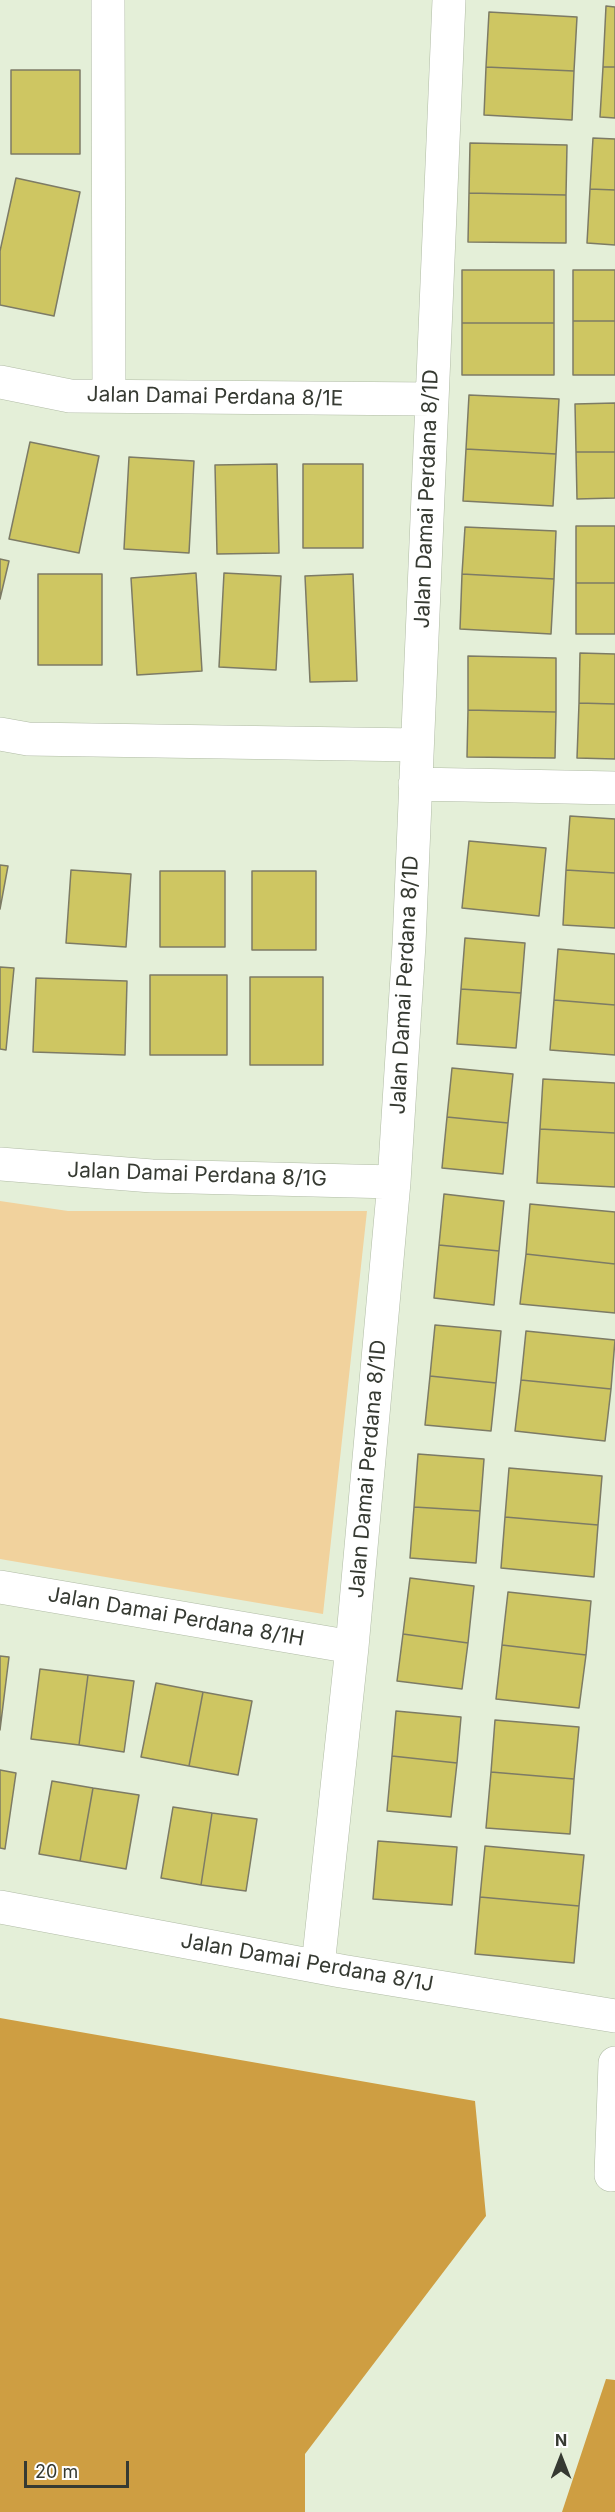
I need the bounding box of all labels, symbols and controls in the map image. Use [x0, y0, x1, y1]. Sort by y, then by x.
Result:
street label: Jalan Damai Perdana 8/1D [410, 369, 444, 629]
street label: Jalan Damai Perdana 8/1E [86, 382, 344, 412]
street label: Jalan Damai Perdana 8/1D [386, 855, 424, 1115]
street label: Jalan Damai Perdana 8/1G [67, 1158, 327, 1192]
street label: Jalan Damai Perdana 8/1D [344, 1339, 392, 1599]
street label: Jalan Damai Perdana 8/1H [46, 1582, 306, 1652]
street label: Jalan Damai Perdana 8/1J [179, 1928, 435, 1998]
north arrow [531, 2428, 591, 2488]
text: N [555, 2430, 567, 2450]
scale bar [27, 2449, 132, 2487]
text: 20 m [35, 2461, 78, 2482]

